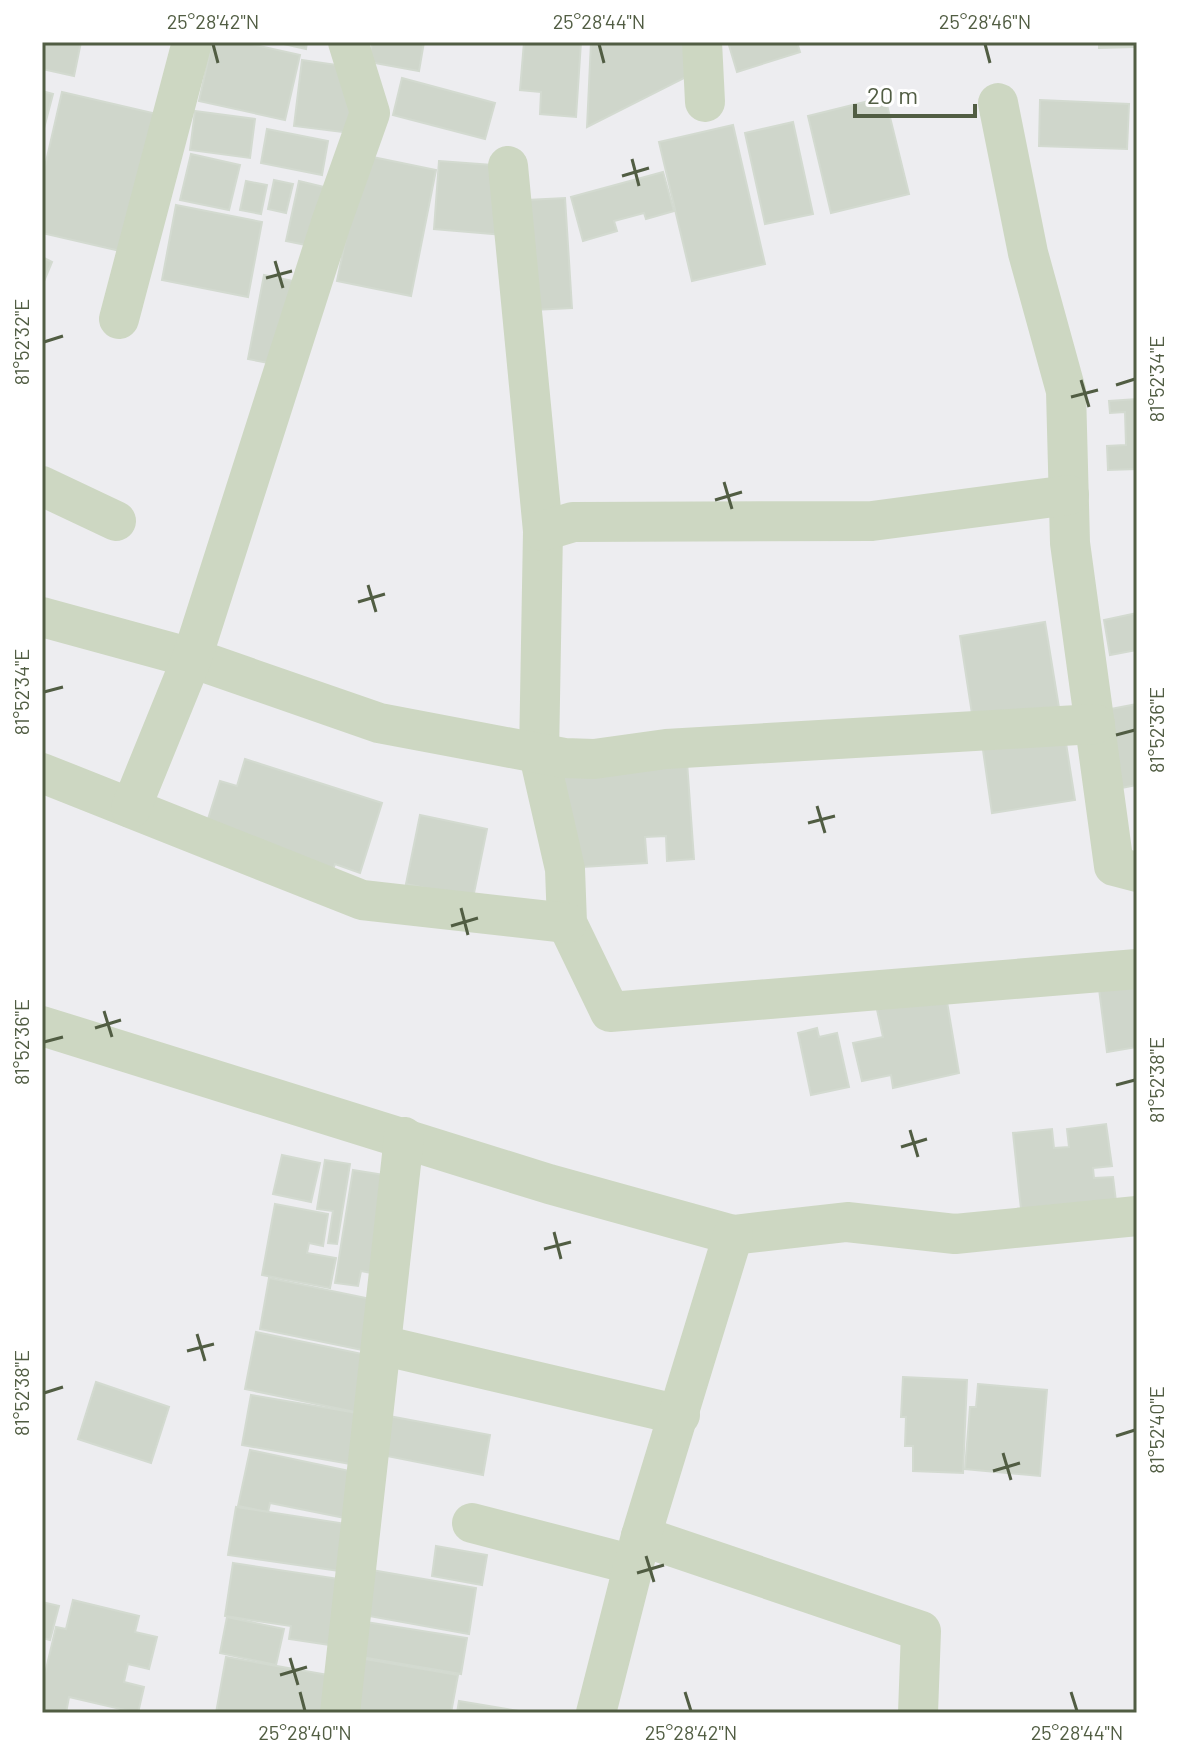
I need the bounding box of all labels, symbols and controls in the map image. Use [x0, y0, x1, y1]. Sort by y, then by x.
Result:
text: 25°28'42"N [167, 9, 259, 33]
text: 25°28'44"N [553, 9, 645, 33]
text: 25°28'46"N [939, 9, 1031, 33]
scale bar [855, 68, 975, 118]
text: 20 m [867, 80, 918, 109]
text: 81°52'32"E [9, 299, 33, 385]
text: 81°52'34"E [1144, 336, 1168, 422]
text: 81°52'34"E [9, 649, 33, 735]
text: 81°52'36"E [1144, 687, 1168, 773]
text: 81°52'36"E [9, 999, 33, 1085]
text: 81°52'38"E [1144, 1037, 1168, 1123]
text: 81°52'38"E [9, 1350, 33, 1436]
text: 81°52'40"E [1144, 1386, 1168, 1474]
text: 25°28'40"N [258, 1720, 352, 1744]
text: 25°28'42"N [645, 1720, 737, 1744]
text: 25°28'44"N [1031, 1720, 1123, 1744]

